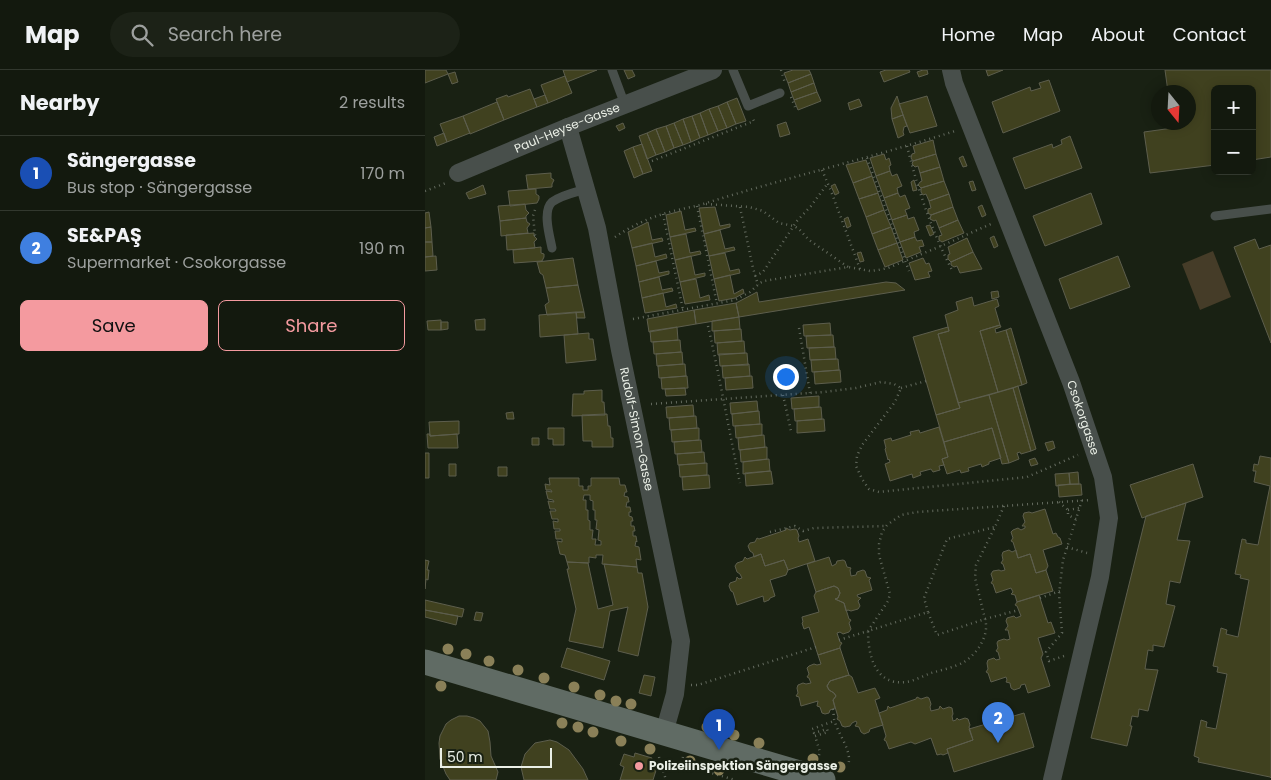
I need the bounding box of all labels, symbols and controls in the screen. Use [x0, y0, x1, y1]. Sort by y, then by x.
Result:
search box [110, 12, 460, 57]
text: Map [25, 18, 80, 51]
icon: search [128, 21, 156, 49]
text: Search here [168, 21, 282, 48]
text: Home [941, 22, 995, 47]
text: Map [1023, 22, 1063, 47]
text: About [1091, 22, 1145, 47]
text: Contact [1173, 22, 1246, 47]
north arrow [1151, 85, 1196, 130]
map controls [1211, 85, 1256, 175]
button: + [1211, 85, 1256, 130]
text: Nearby [20, 88, 100, 117]
text: 2 results [339, 91, 405, 114]
street label: Paul-Heyse-Gasse [511, 98, 622, 157]
button: − [1211, 130, 1256, 175]
text: Sängergasse [67, 147, 196, 174]
text: 1 [33, 162, 39, 185]
text: 170 m [360, 162, 405, 185]
text: Bus stop · Sängergasse [67, 176, 252, 199]
text: SE&PAŞ [67, 222, 142, 249]
text: 2 [31, 237, 41, 260]
text: 190 m [359, 237, 405, 260]
text: Supermarket · Csokorgasse [67, 251, 286, 274]
button: Save [20, 300, 208, 351]
button: Share [218, 300, 405, 351]
your location [773, 364, 799, 390]
street label: Rudolf-Simon-Gasse [616, 365, 658, 492]
street label: Csokorgasse [1063, 378, 1104, 457]
pin: 2 [982, 702, 1014, 743]
pin: 1 [703, 709, 735, 750]
scale bar [440, 745, 553, 768]
text: 50 m [447, 747, 483, 767]
place label: Polizeiinspektion Sängergasse [649, 757, 838, 774]
marker: Polizeiinspektion Sängergasse [633, 760, 645, 772]

